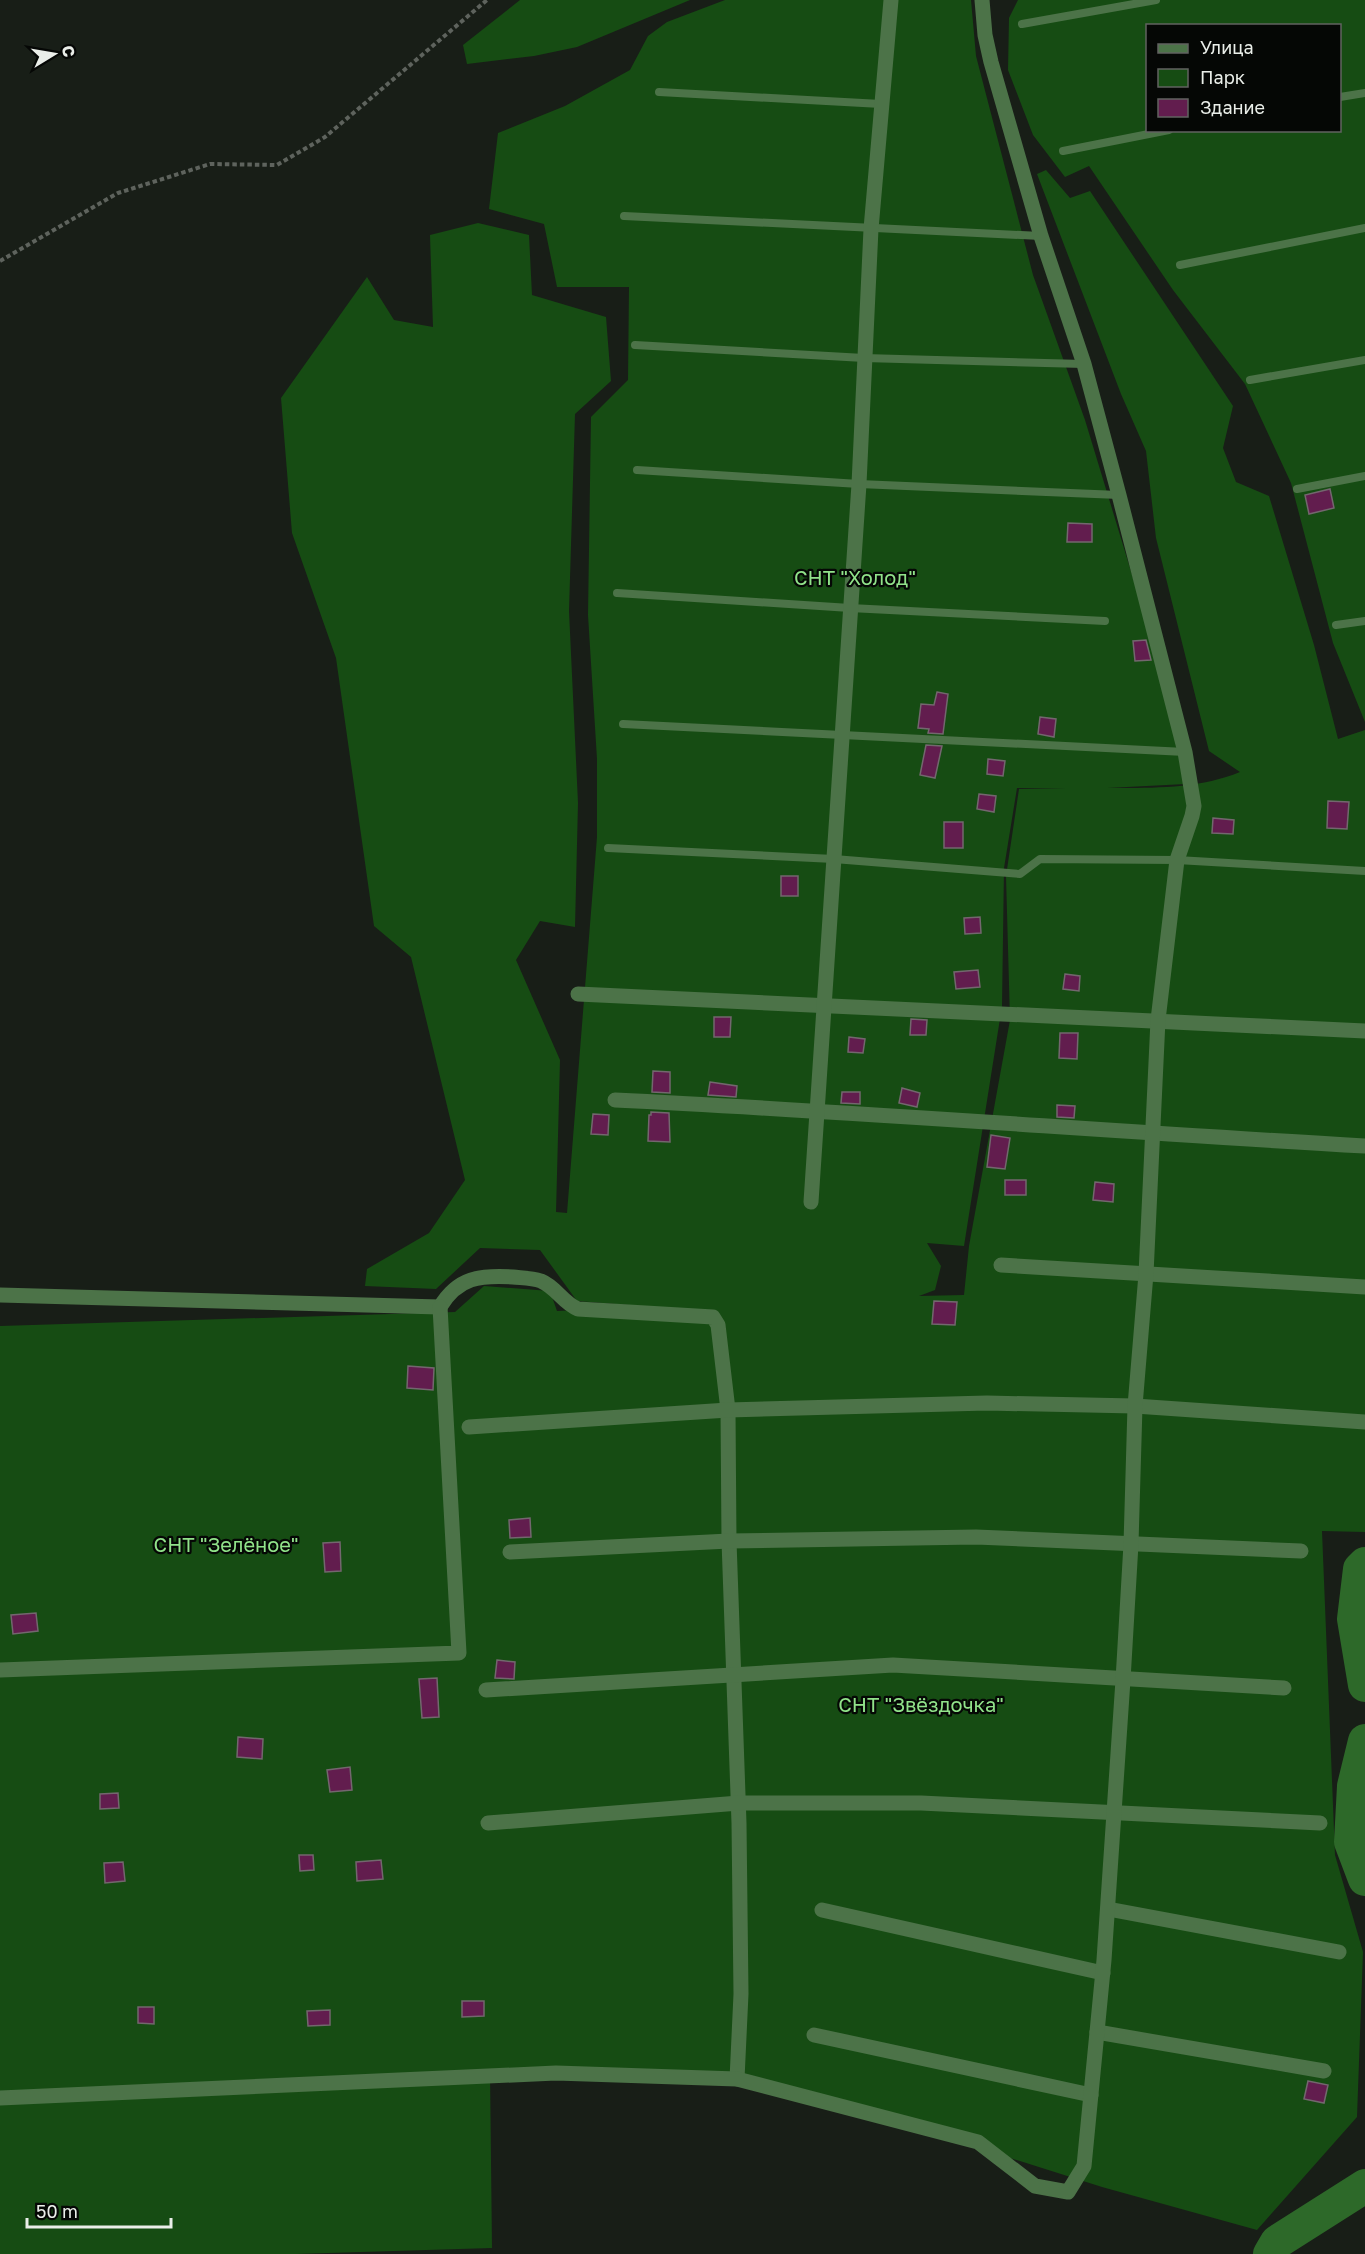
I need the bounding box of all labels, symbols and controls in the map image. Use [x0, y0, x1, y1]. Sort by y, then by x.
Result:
north arrow [24, 24, 84, 84]
legend [1146, 24, 1341, 132]
text: Улица [1200, 36, 1254, 58]
text: С [58, 44, 80, 59]
text: Парк [1200, 66, 1245, 88]
text: Здание [1200, 96, 1265, 118]
park label: СНТ "Холод" [794, 565, 916, 589]
park label: СНТ "Зелёное" [154, 1532, 298, 1556]
park label: СНТ "Звёздочка" [838, 1692, 1004, 1716]
scale bar [27, 2191, 171, 2229]
text: 50 m [36, 2200, 78, 2222]

